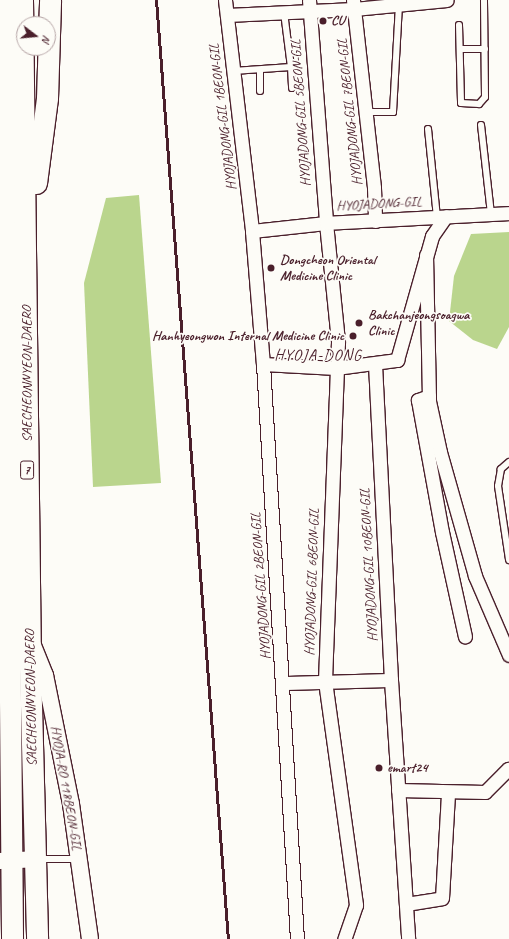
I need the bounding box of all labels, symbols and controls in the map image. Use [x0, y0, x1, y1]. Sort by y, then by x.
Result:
place label: CU [331, 13, 344, 29]
north arrow [16, 16, 56, 56]
marker: CU [318, 16, 328, 26]
text: N [39, 34, 54, 44]
street label: HYOJADONG-GIL 7BEON-GIL [334, 38, 366, 186]
street label: HYOJADONG-GIL 5BEON-GIL [287, 39, 315, 187]
street label: HYOJADONG-GIL 1BEON-GIL [206, 43, 240, 191]
street label: HYOJADONG-GIL [336, 193, 422, 215]
place label: Dongcheon Oriental Medicine Clinic [280, 252, 375, 284]
marker: Dongcheon Oriental Medicine Clinic [265, 262, 277, 274]
street label: SAECHEONNYEON-DAERO [19, 306, 35, 442]
place label: Bakchanjeongsoagwa Clinic [368, 307, 469, 340]
marker: Bakchanjeongsoagwa Clinic [353, 317, 365, 329]
place label: Hanhyeongwon Internal Medicine Clinic [152, 328, 344, 344]
marker: Hanhyeongwon Internal Medicine Clinic [347, 330, 359, 342]
district label: HYOJA-DONG [275, 345, 361, 365]
road number: 7 [20, 459, 34, 481]
street label: HYOJADONG-GIL 10BEON-GIL [357, 488, 381, 642]
street label: HYOJADONG-GIL 6BEON-GIL [301, 508, 323, 656]
street label: HYOJADONG-GIL 2BEON-GIL [247, 512, 275, 660]
street label: SAECHEONNYEON-DAERO [21, 630, 41, 766]
street label: HYOJA-RO 118BEON-GIL [47, 724, 85, 852]
place label: emart24 [387, 760, 428, 776]
marker: emart24 [374, 763, 384, 773]

